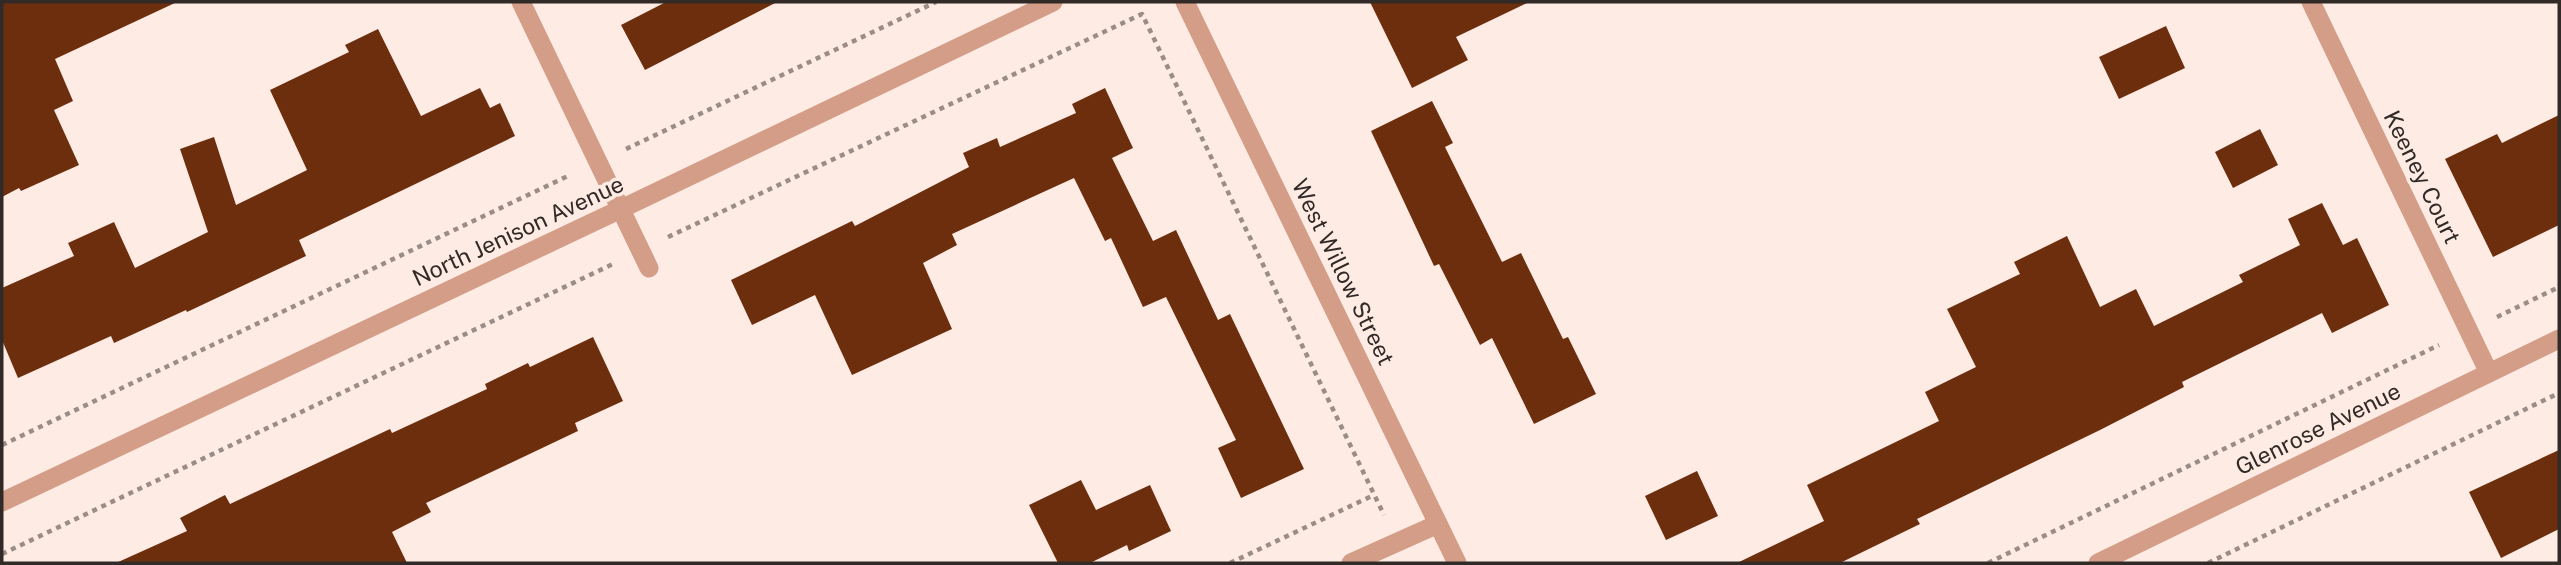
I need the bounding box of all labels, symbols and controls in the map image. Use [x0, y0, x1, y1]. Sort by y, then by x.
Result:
street label: Keeney Court [2379, 106, 2466, 248]
street label: North Jenison Avenue [408, 170, 628, 291]
street label: West Willow Street [1287, 174, 1400, 369]
street label: Glenrose Avenue [2231, 377, 2405, 480]

